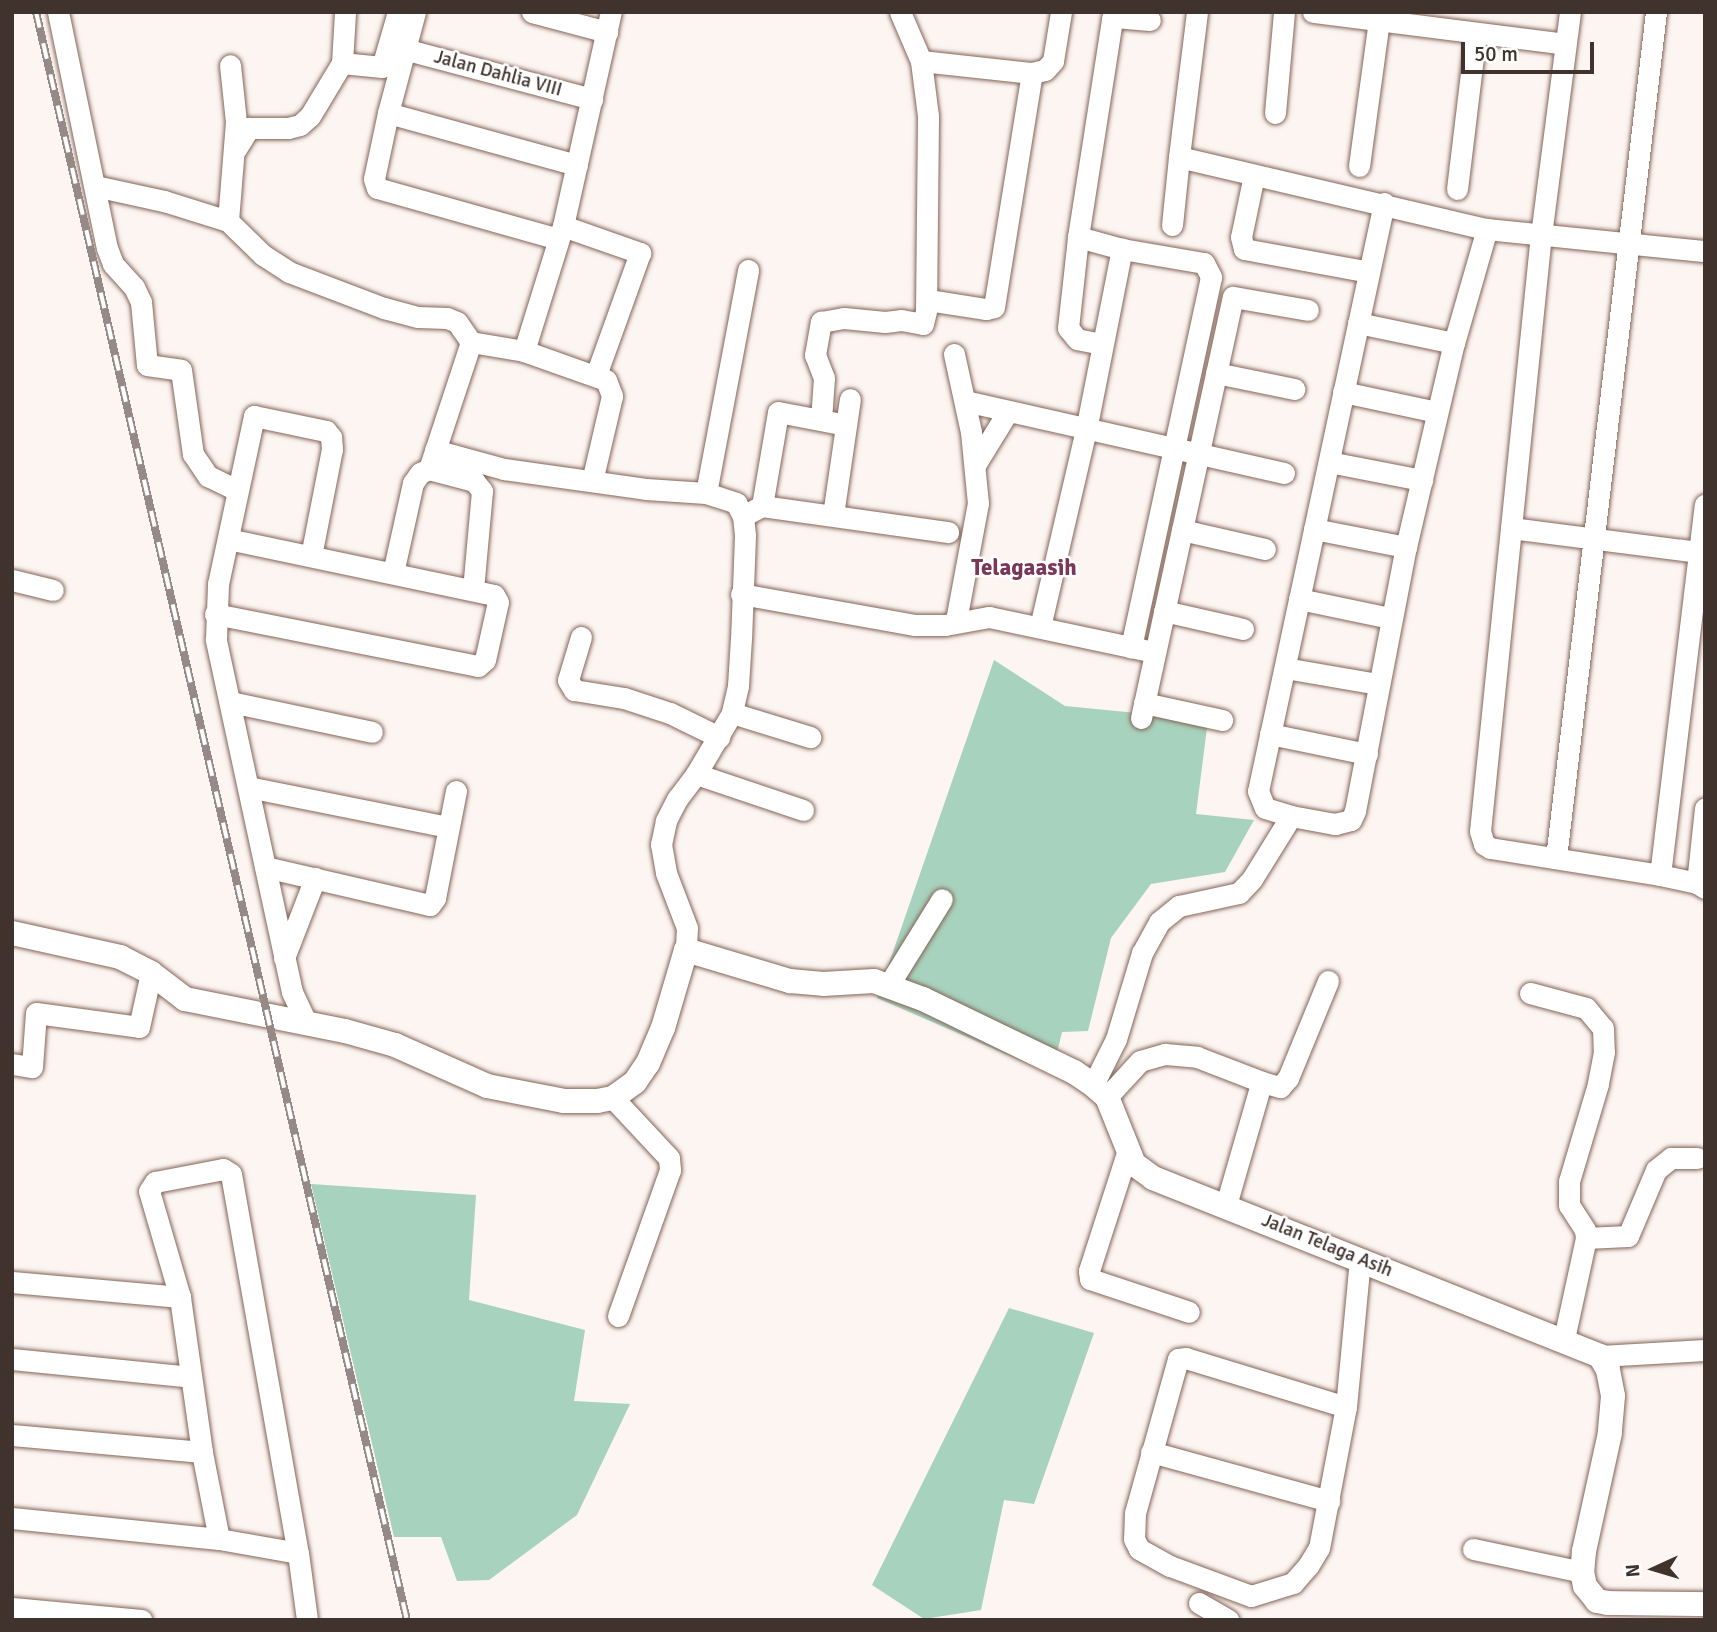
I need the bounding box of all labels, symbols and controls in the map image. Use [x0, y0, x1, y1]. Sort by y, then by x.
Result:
scale bar [1465, 28, 1598, 72]
text: 50 m [1474, 41, 1518, 67]
street label: Jalan Dahlia VIII [431, 46, 565, 102]
district label: Telagaasih [971, 554, 1077, 582]
street label: Jalan Telaga Asih [1258, 1209, 1396, 1283]
north arrow [1619, 1534, 1689, 1604]
text: N [1621, 1563, 1645, 1578]

